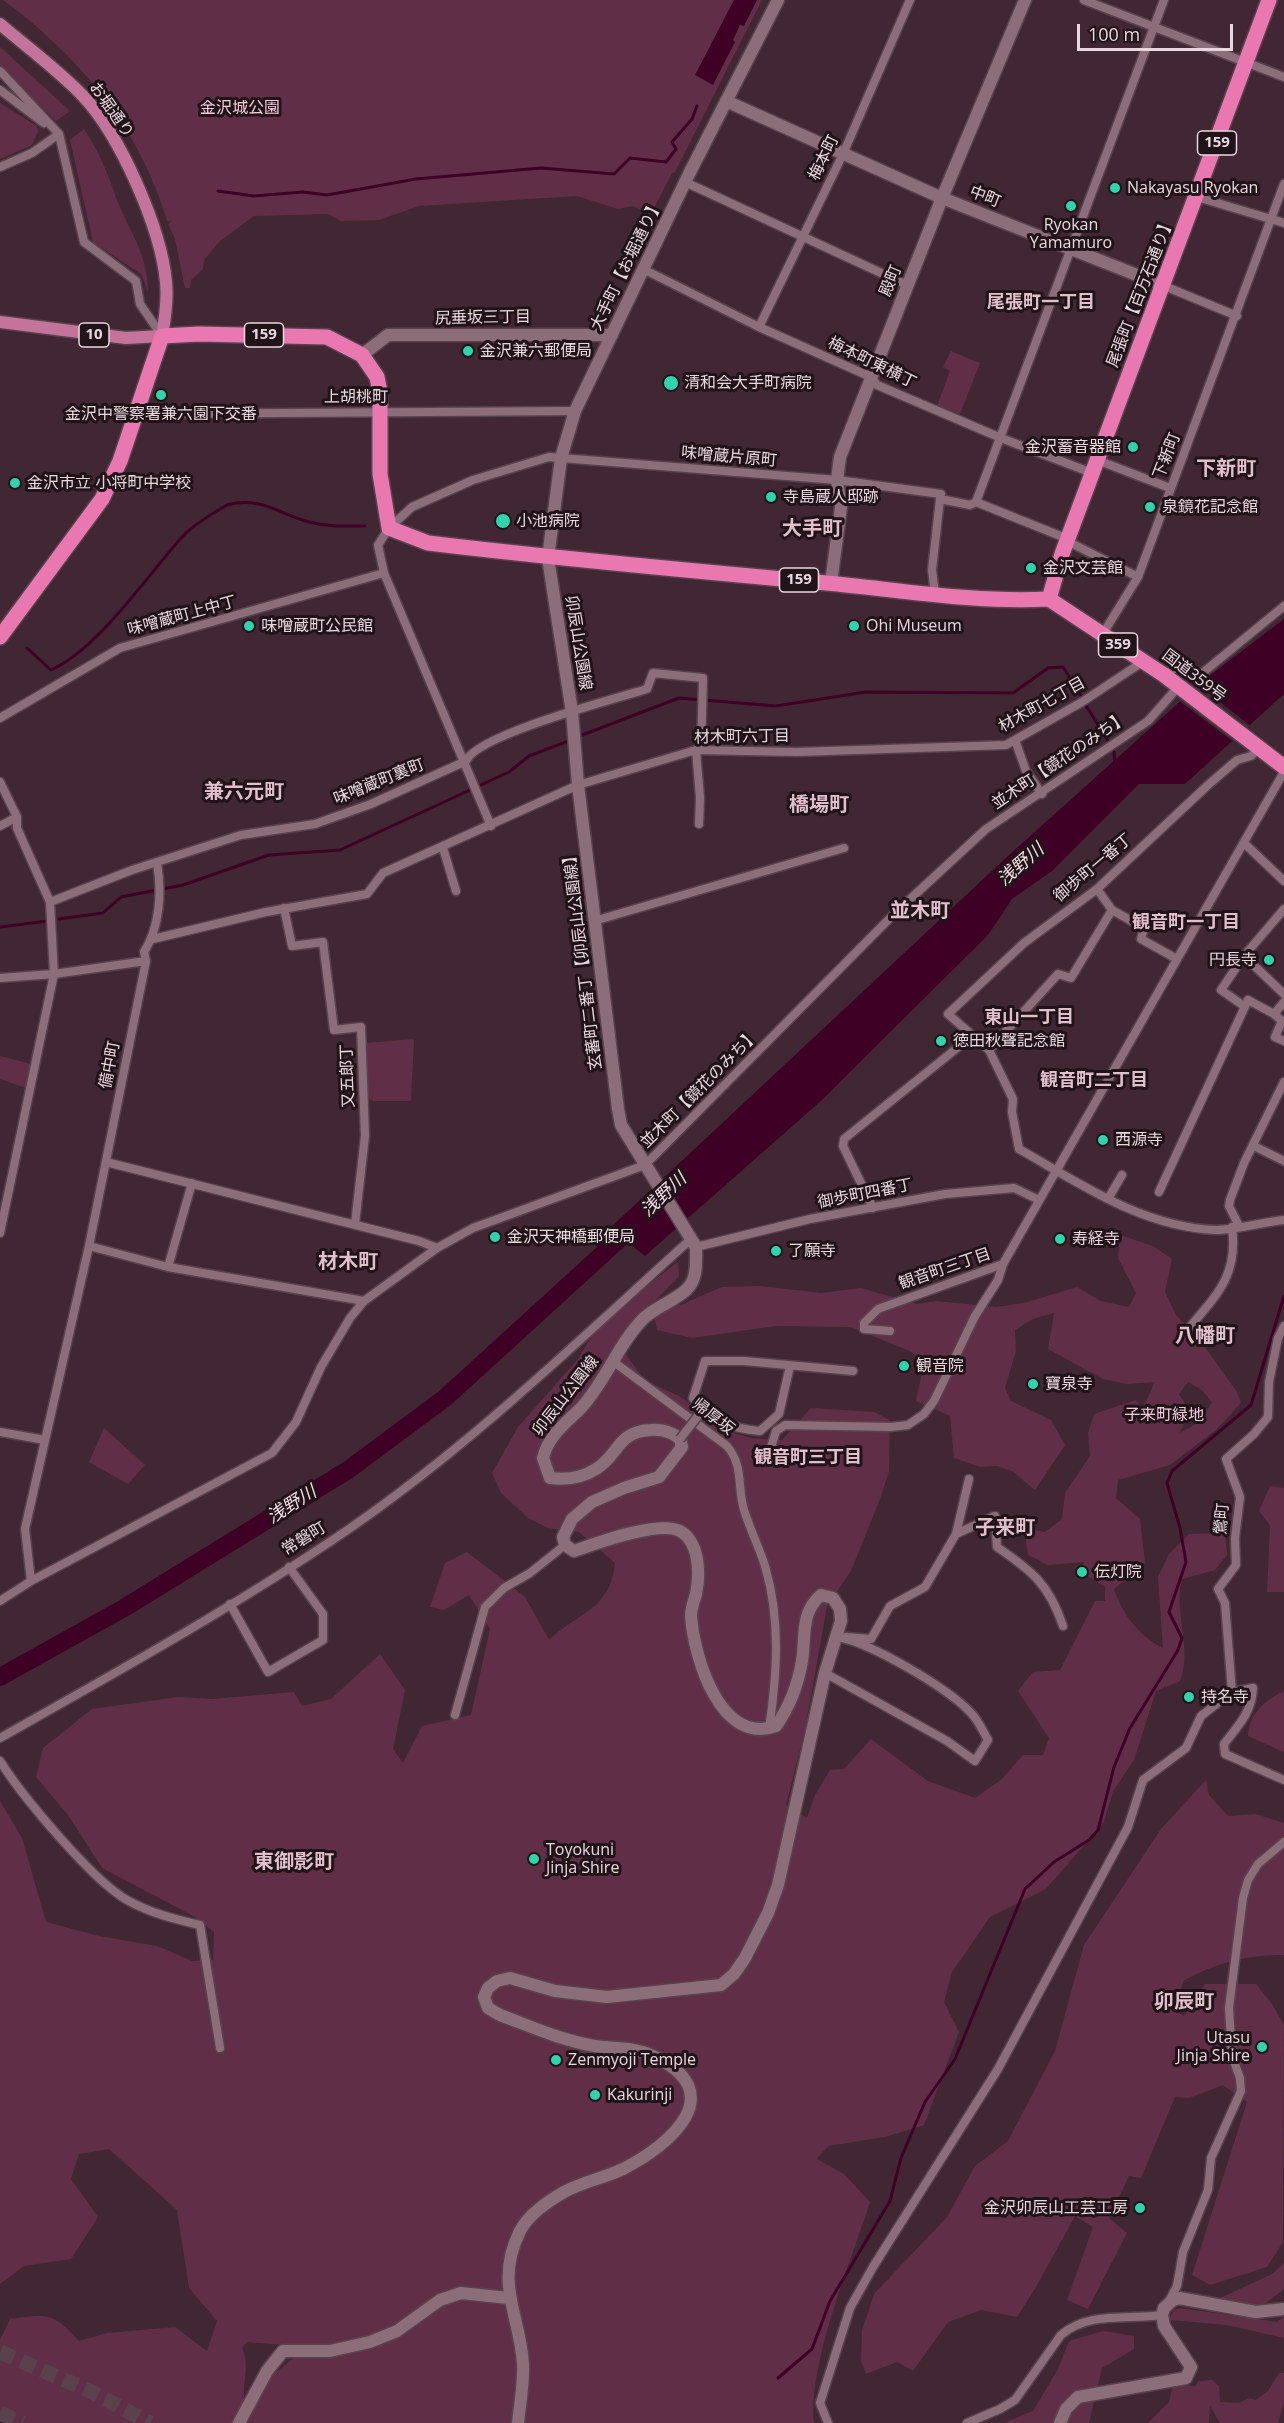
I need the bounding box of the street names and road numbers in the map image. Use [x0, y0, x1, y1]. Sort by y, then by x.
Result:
street label: お堀通り [85, 78, 137, 142]
road number: 159 [1198, 131, 1236, 155]
street label: 梅本町 [805, 132, 843, 184]
street label: 中町 [967, 182, 1003, 212]
street label: 大手町【お堀通り】 [587, 196, 667, 334]
street label: 尾張町【百万石通り】 [1103, 214, 1179, 370]
street label: 殿町 [876, 263, 906, 299]
street label: 尻垂坂三丁目 [435, 308, 531, 328]
road number: 10 [79, 323, 109, 347]
road number: 159 [244, 323, 284, 347]
street label: 梅本町東横丁 [825, 333, 919, 393]
street label: 上胡桃町 [324, 387, 388, 407]
street label: 下新町 [1149, 430, 1185, 482]
street label: 味噌蔵片原町 [680, 443, 778, 471]
road number: 159 [780, 568, 818, 592]
street label: 味噌蔵町上中丁 [125, 592, 239, 640]
street label: 卯辰山公園線 [561, 594, 595, 692]
road number: 359 [1098, 633, 1138, 657]
street label: 国道359号 [1158, 646, 1230, 706]
street label: 材木町七丁目 [995, 673, 1089, 737]
street label: 並木町【鏡花のみち】 [988, 708, 1132, 814]
street label: 材木町六丁目 [694, 727, 790, 747]
street label: 味噌蔵町裏町 [331, 755, 427, 809]
street label: 御歩町一番丁 [1050, 830, 1136, 906]
street label: 玄蕃町二番丁【卯辰山公園線】 [560, 847, 606, 1071]
street label: 並木町【鏡花のみち】 [637, 1026, 763, 1152]
street label: 備中町 [96, 1040, 124, 1090]
street label: 又五郎丁 [337, 1044, 359, 1108]
street label: 御歩町四番丁 [816, 1175, 914, 1213]
street label: 観音町三丁目 [896, 1244, 994, 1294]
street label: 卯辰山公園線 [529, 1352, 603, 1440]
street label: 帰厚坂 [688, 1395, 738, 1439]
street label: 鶯町 [1211, 1502, 1233, 1536]
street label: 常磐町 [279, 1518, 329, 1560]

